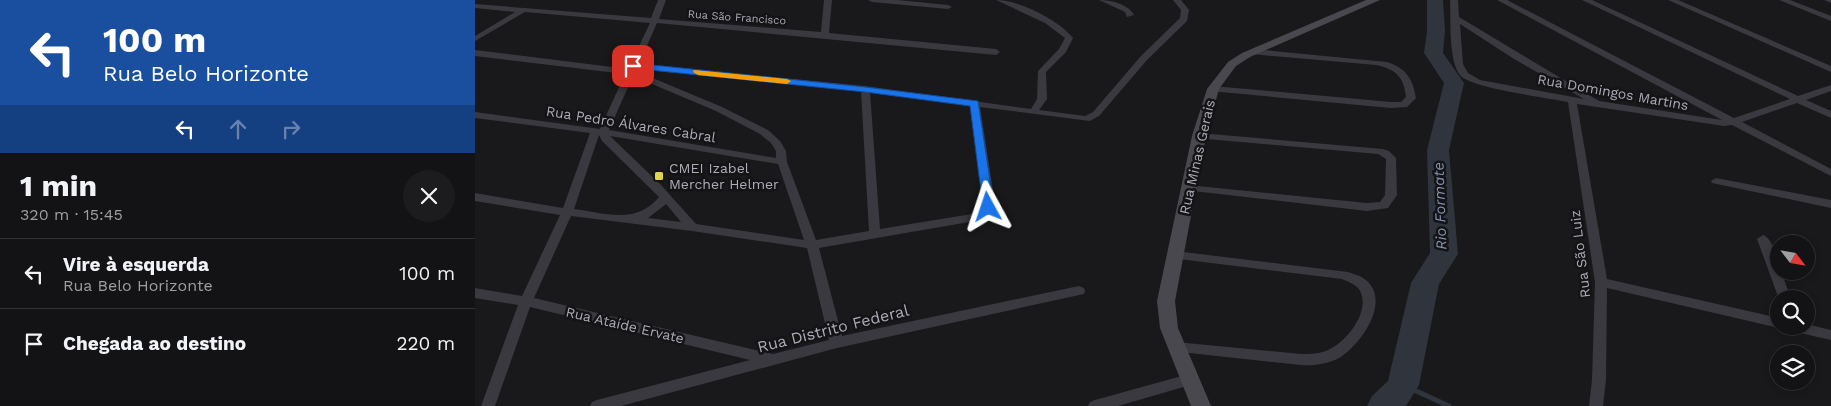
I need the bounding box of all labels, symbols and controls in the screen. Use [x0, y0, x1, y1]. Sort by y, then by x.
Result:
street label: Rua São Francisco [687, 8, 787, 27]
text: 100 m [103, 19, 206, 61]
icon: left [20, 20, 85, 85]
pin [612, 45, 654, 87]
icon: arrive [619, 52, 647, 80]
text: Rua Belo Horizonte [103, 61, 309, 86]
street label: Rua Domingos Martins [1536, 71, 1690, 113]
street label: Rua Minas Gerais [1176, 98, 1218, 216]
street label: Rua Pedro Álvares Cabral [545, 103, 718, 145]
icon: left [171, 115, 199, 143]
icon: ahead [224, 115, 252, 143]
icon: right [277, 115, 305, 143]
place label: CMEI Izabel Mercher Helmer [669, 160, 779, 192]
water label: Rio Formate [1429, 162, 1451, 250]
text: 1 min [20, 168, 97, 203]
button: close [403, 170, 455, 222]
marker: CMEI Izabel Mercher Helmer [653, 170, 665, 182]
position arrow [961, 180, 1013, 232]
text: 320 m · 15:45 [20, 205, 123, 224]
street label: Rua São Luiz [1567, 209, 1593, 299]
north arrow [1770, 235, 1815, 280]
map controls [1770, 235, 1815, 390]
text: Vire à esquerda [63, 253, 209, 276]
icon: left [20, 260, 48, 288]
text: 100 m [399, 262, 455, 285]
text: Rua Belo Horizonte [63, 276, 213, 295]
button: search [1770, 290, 1815, 335]
street label: Rua Distrito Federal [755, 300, 911, 357]
street label: Rua Ataíde Ervate [564, 304, 686, 346]
icon: arrive [20, 330, 48, 358]
text: Chegada ao destino [63, 332, 246, 355]
text: 220 m [396, 332, 455, 355]
button: layers [1770, 345, 1815, 390]

